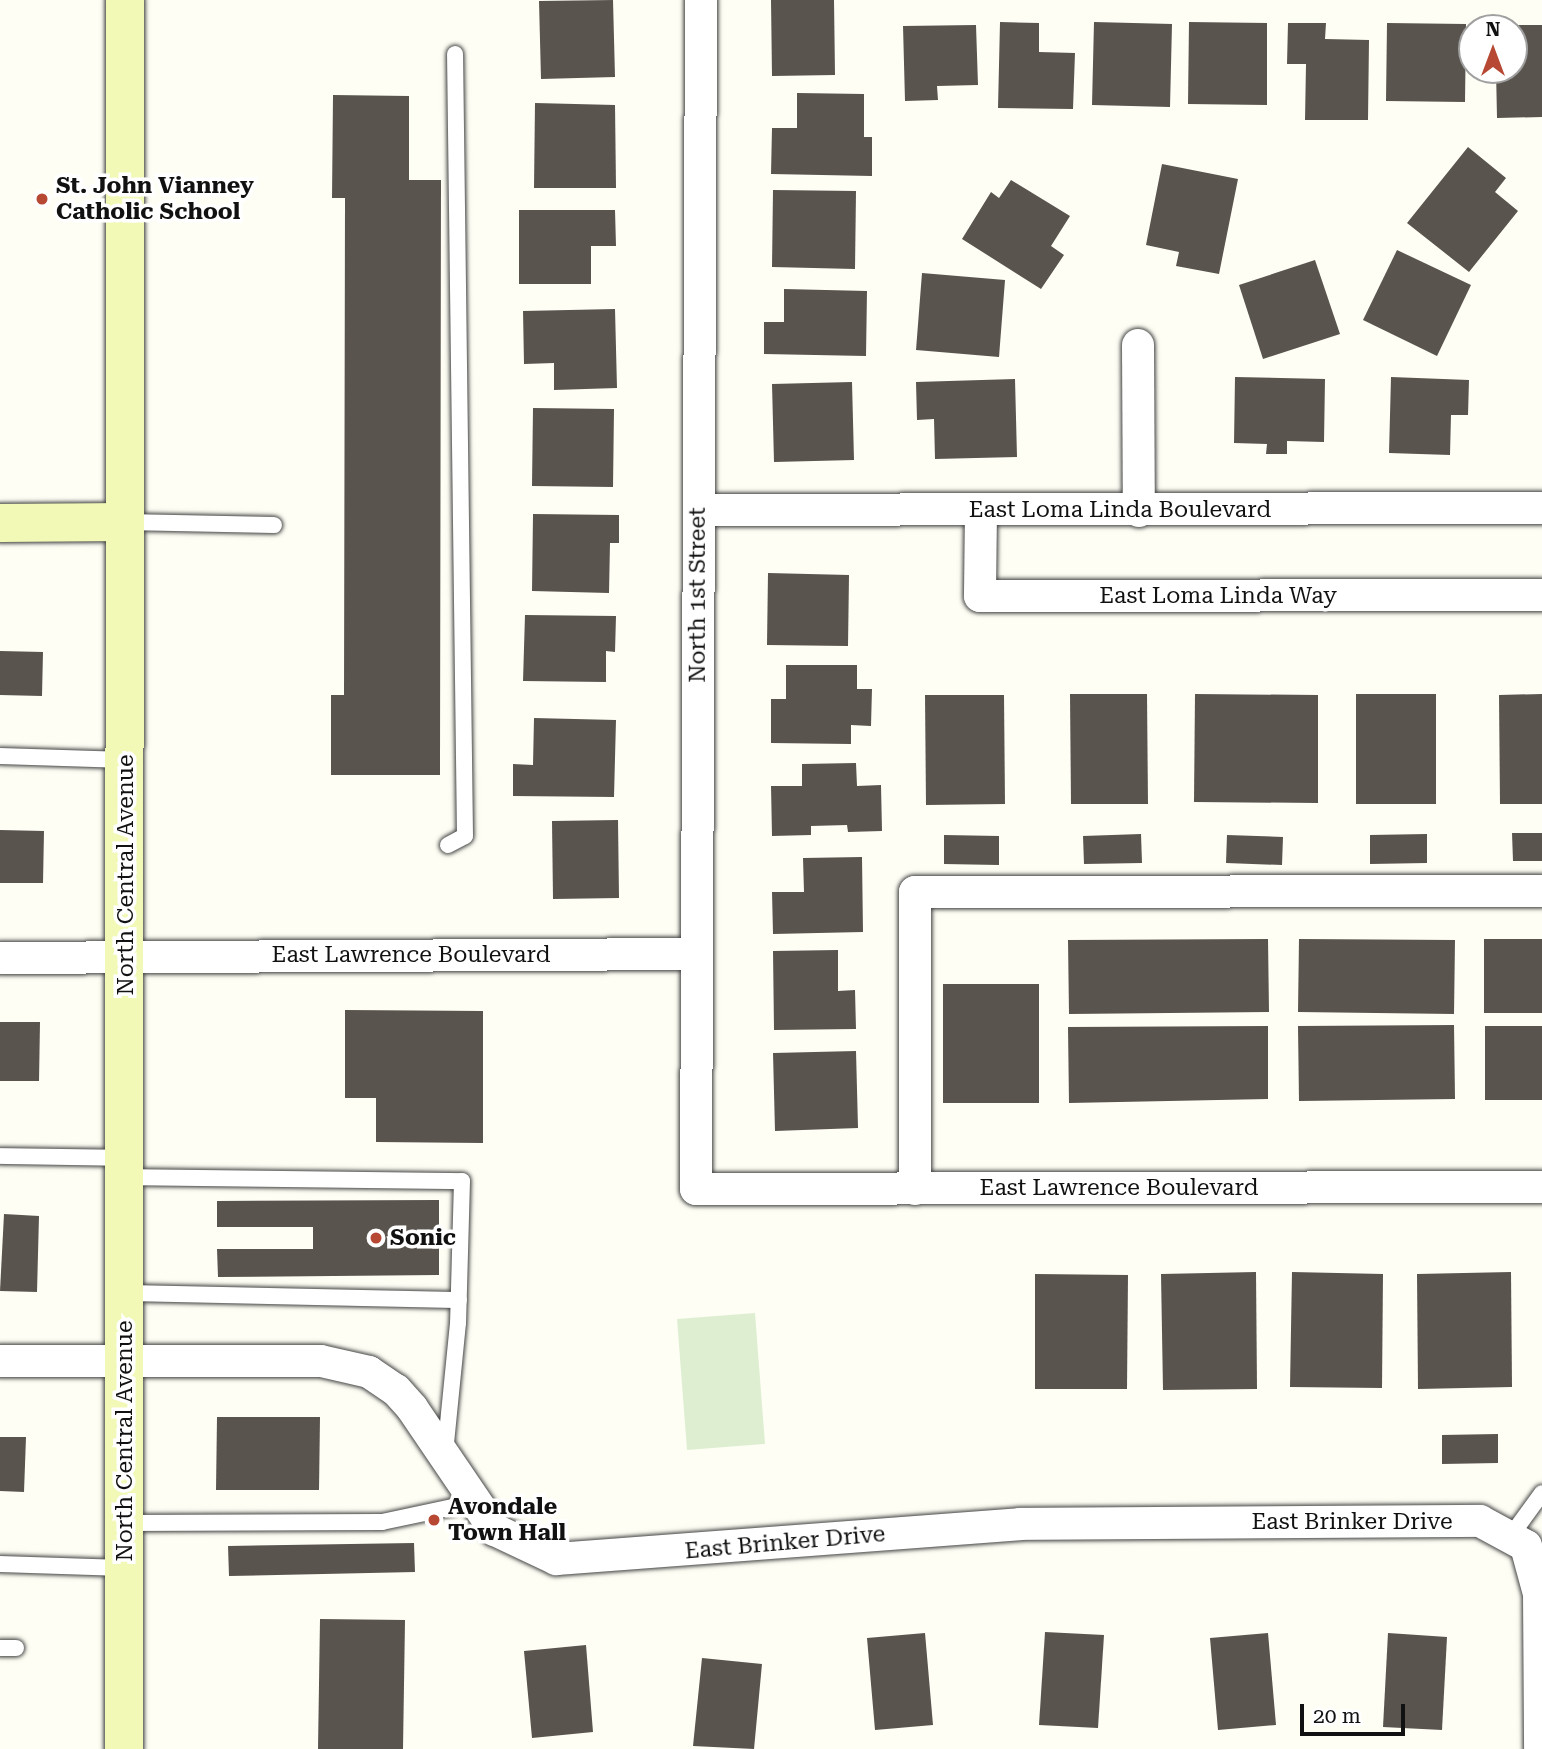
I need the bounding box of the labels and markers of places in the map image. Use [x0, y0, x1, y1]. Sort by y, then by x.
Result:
place label: St. John Vianney Catholic School [56, 172, 254, 226]
marker: St. John Vianney Catholic School [34, 191, 50, 207]
place label: Sonic [390, 1224, 456, 1252]
marker: Sonic [368, 1230, 384, 1246]
place label: Avondale Town Hall [448, 1493, 566, 1547]
marker: Avondale Town Hall [426, 1512, 442, 1528]

